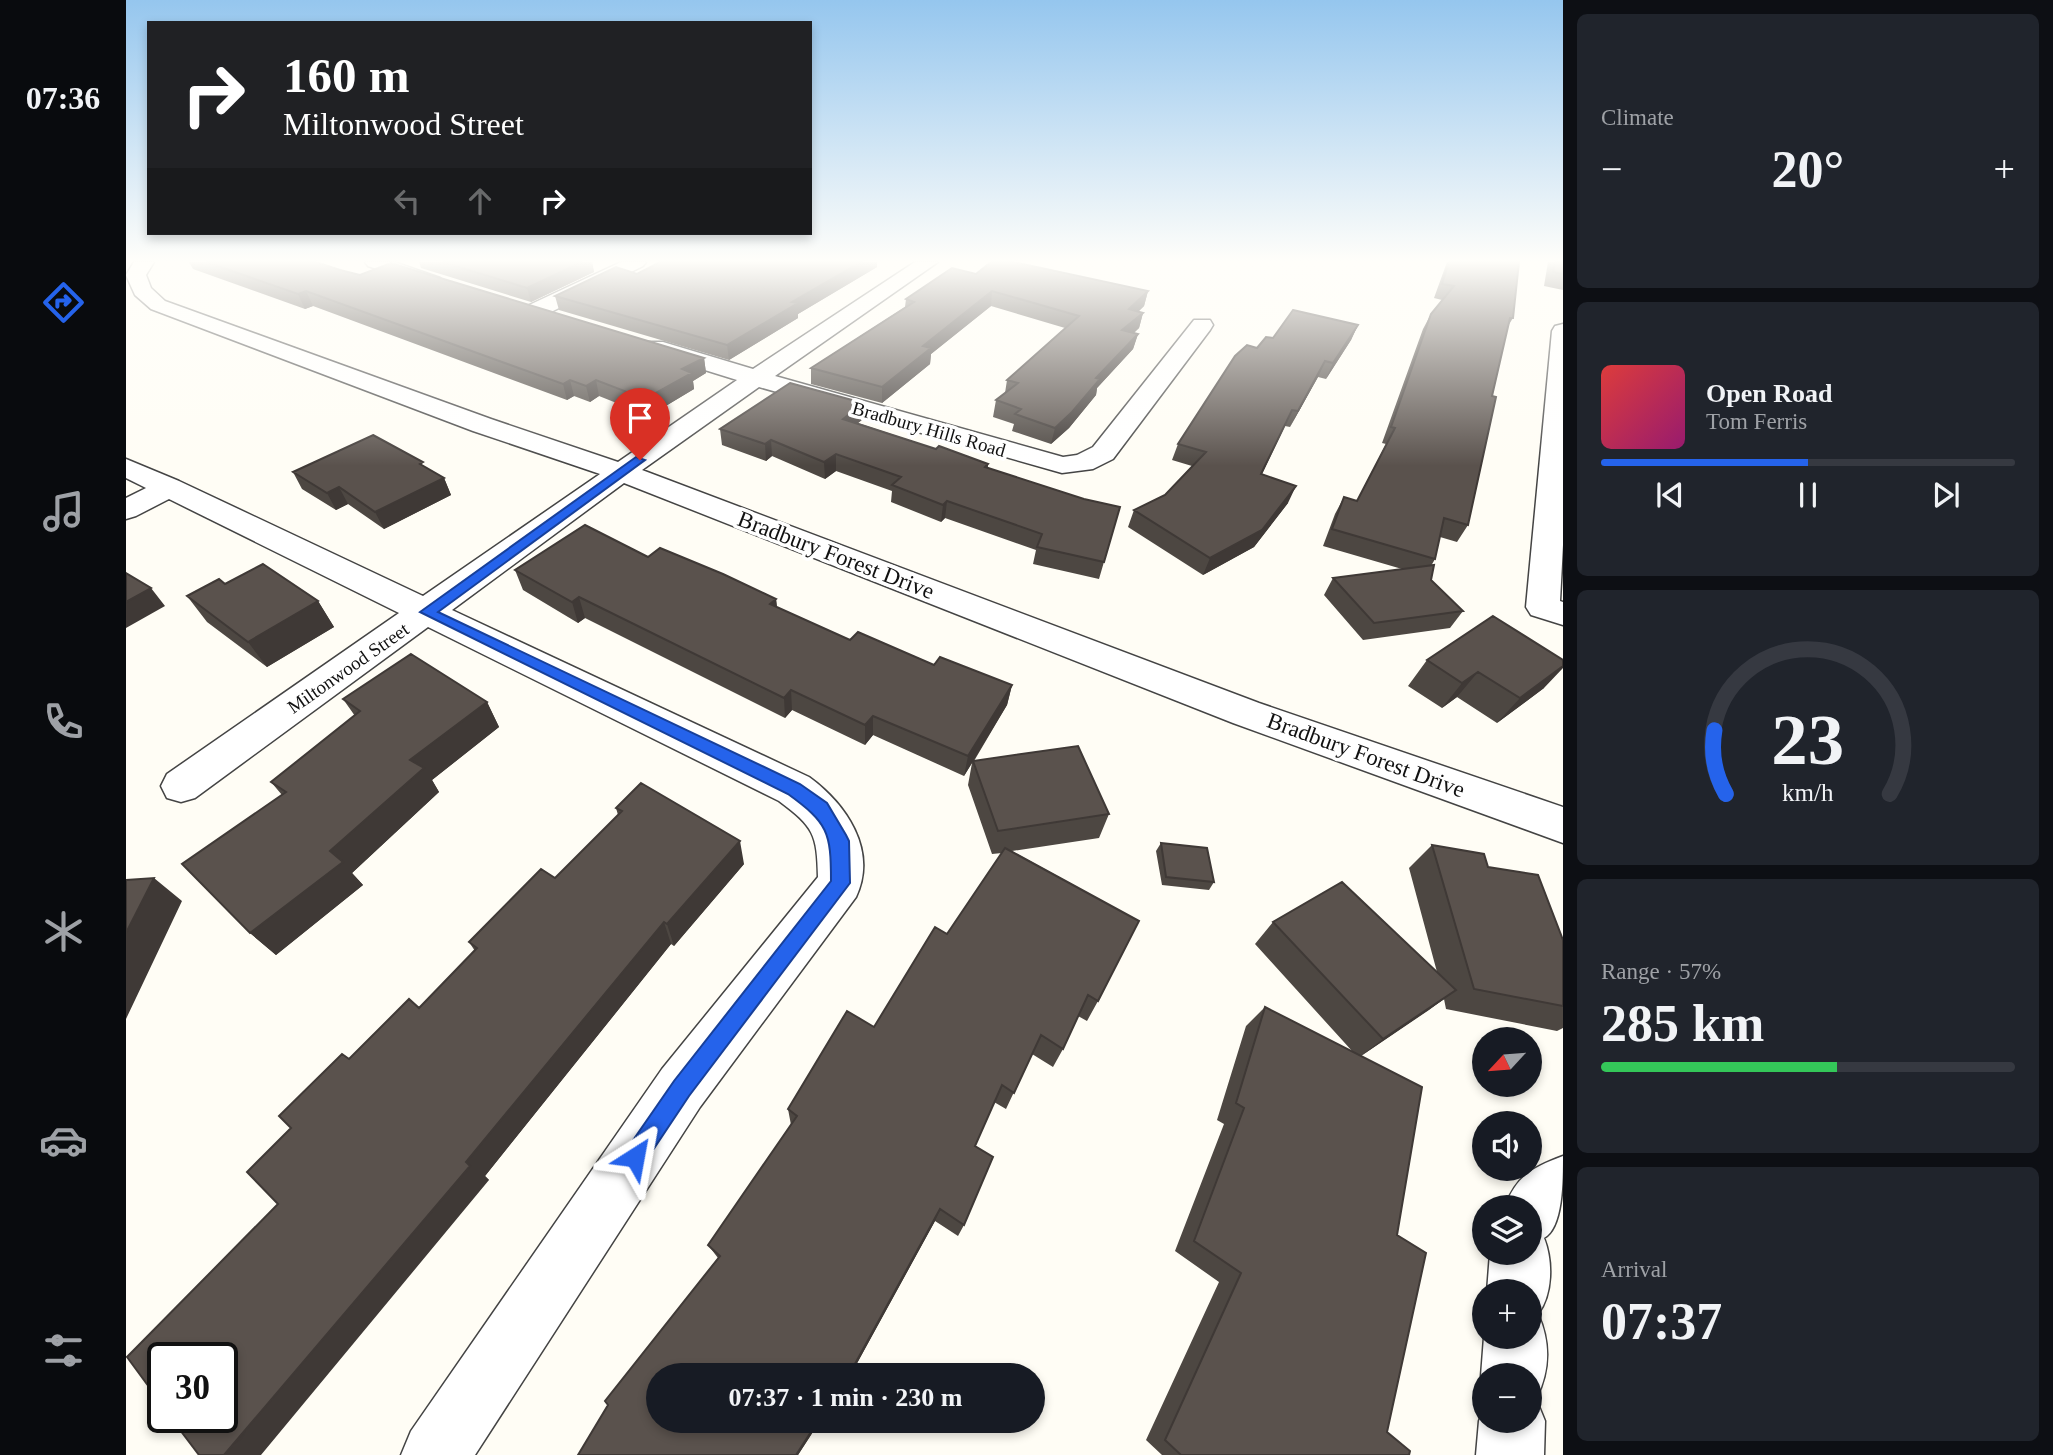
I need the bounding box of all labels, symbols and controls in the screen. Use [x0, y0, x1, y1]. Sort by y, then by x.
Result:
text: 160 m [283, 48, 410, 103]
icon: right [168, 49, 259, 140]
text: 07:36 [26, 80, 100, 116]
text: Climate [1601, 105, 1674, 130]
text: Miltonwood Street [283, 106, 524, 142]
text: 20° [1772, 141, 1844, 198]
text: − [1601, 148, 1622, 190]
text: + [1994, 148, 2015, 190]
icon: left [388, 182, 426, 220]
icon: ahead [461, 182, 499, 220]
icon: right [534, 182, 572, 220]
icon: directions [39, 278, 88, 327]
text: Open Road [1706, 379, 1832, 408]
pin [610, 388, 670, 460]
street label: Bradbury Hills Road [850, 397, 1008, 461]
icon: arrive [621, 399, 659, 437]
text: Tom Ferris [1706, 409, 1807, 434]
icon: previous [1651, 476, 1689, 514]
icon: pause [1789, 476, 1827, 514]
icon: next [1927, 476, 1965, 514]
icon: music [39, 487, 88, 536]
street label: Bradbury Forest Drive [734, 506, 938, 604]
street label: Miltonwood Street [283, 618, 413, 718]
icon: phone [39, 697, 88, 746]
text: 23 [1772, 699, 1844, 780]
street label: Bradbury Forest Drive [1264, 708, 1468, 802]
text: km/h [1782, 778, 1834, 805]
icon: climate [39, 907, 88, 956]
text: Range · 57% [1601, 959, 1721, 984]
text: 285 km [1601, 995, 1764, 1052]
north arrow [1472, 1027, 1542, 1097]
map controls [1472, 1027, 1542, 1433]
button: sound [1472, 1111, 1542, 1181]
icon: car [39, 1116, 88, 1165]
position arrow [598, 1120, 672, 1194]
button: layers [1472, 1195, 1542, 1265]
text: Arrival [1601, 1257, 1667, 1282]
button: + [1472, 1279, 1542, 1349]
text: 07:37 [1601, 1293, 1722, 1350]
icon: filters [39, 1326, 88, 1375]
speed limit sign: 30 [147, 1342, 238, 1433]
button: − [1472, 1363, 1542, 1433]
text: 07:37 · 1 min · 230 m [729, 1383, 963, 1412]

